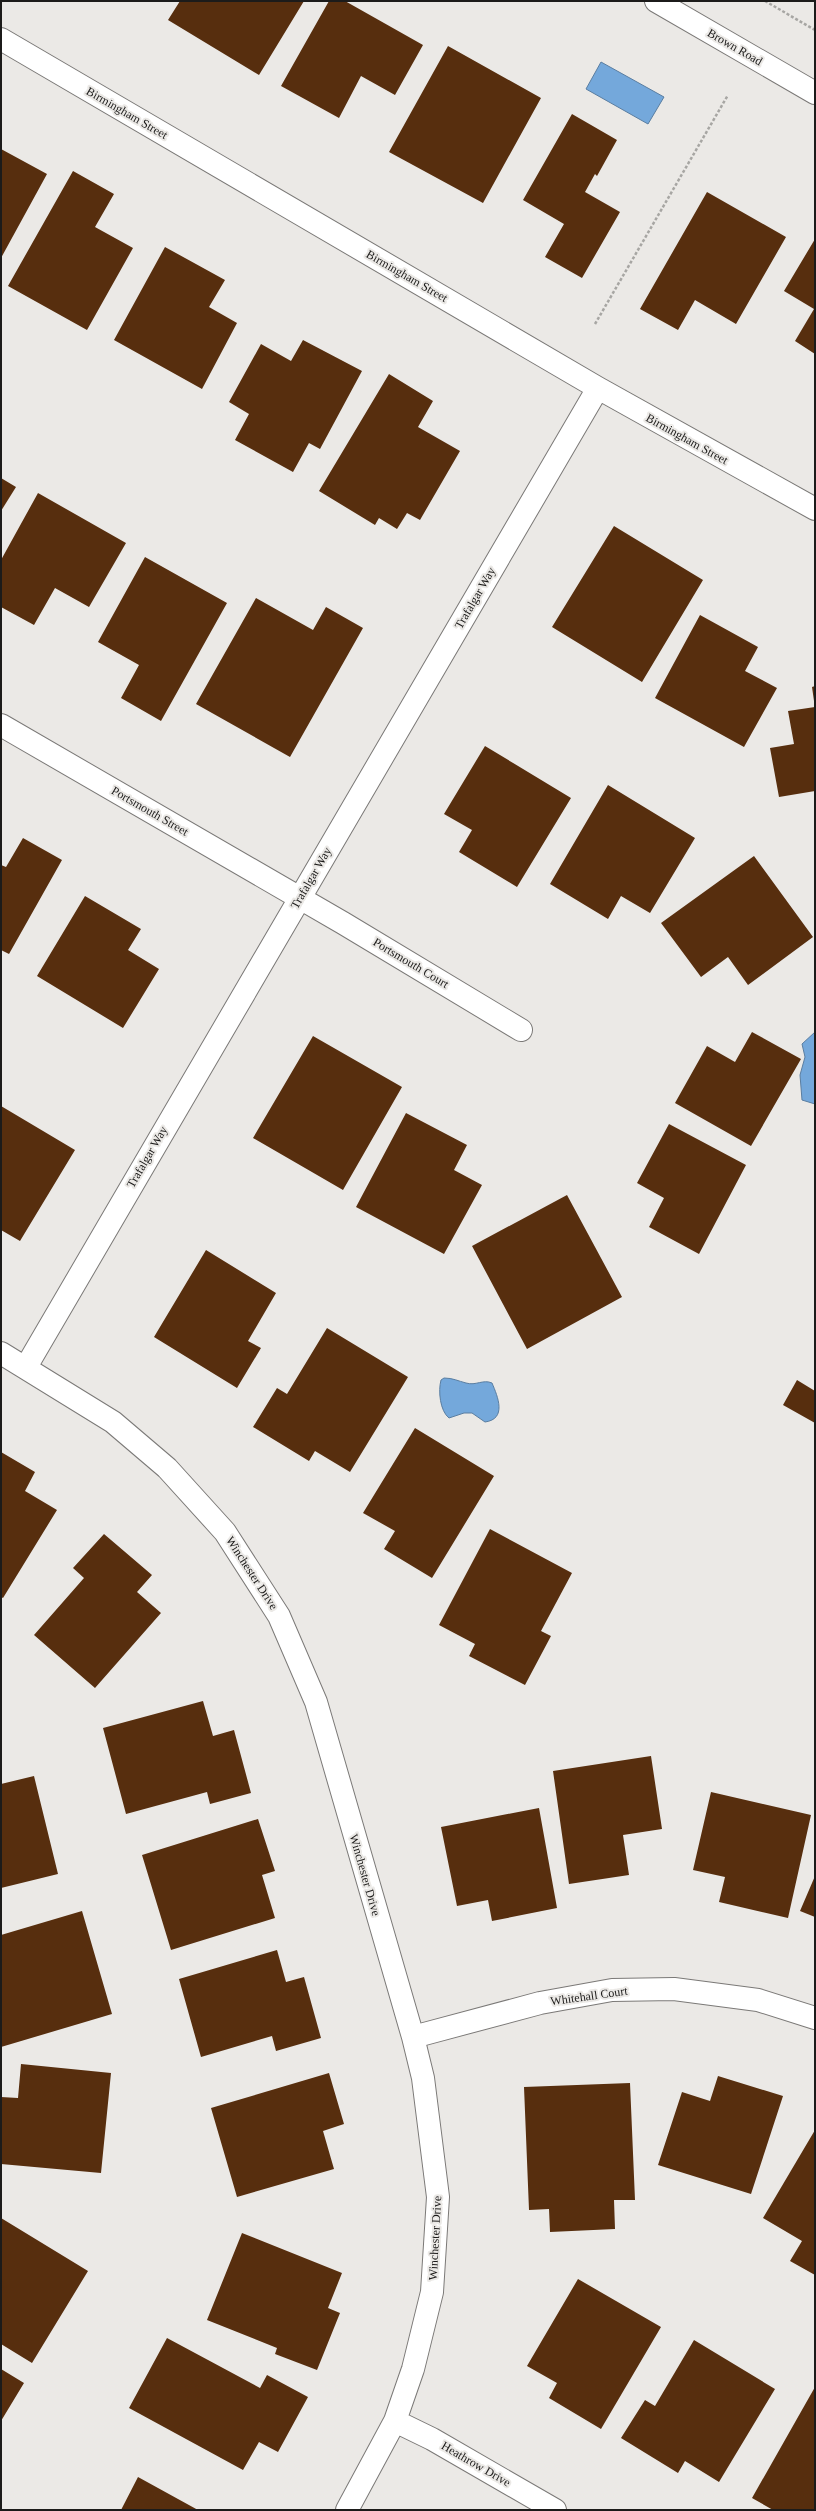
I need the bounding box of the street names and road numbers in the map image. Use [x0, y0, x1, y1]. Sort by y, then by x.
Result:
street label: Brown Road [705, 26, 765, 68]
street label: Birmingham Street [84, 84, 171, 142]
street label: Birmingham Street [364, 247, 451, 305]
street label: Birmingham Street [644, 411, 731, 468]
street label: Trafalgar Way [452, 565, 498, 631]
street label: Portsmouth Street [109, 783, 191, 839]
street label: Trafalgar Way [288, 845, 334, 911]
street label: Portsmouth Court [371, 935, 452, 991]
street label: Trafalgar Way [124, 1124, 170, 1190]
street label: Winchester Drive [223, 1534, 281, 1612]
street label: Winchester Drive [347, 1832, 383, 1918]
street label: Whitehall Court [550, 1984, 629, 2008]
street label: Winchester Drive [426, 2195, 444, 2281]
street label: Heathrow Drive [439, 2439, 513, 2489]

